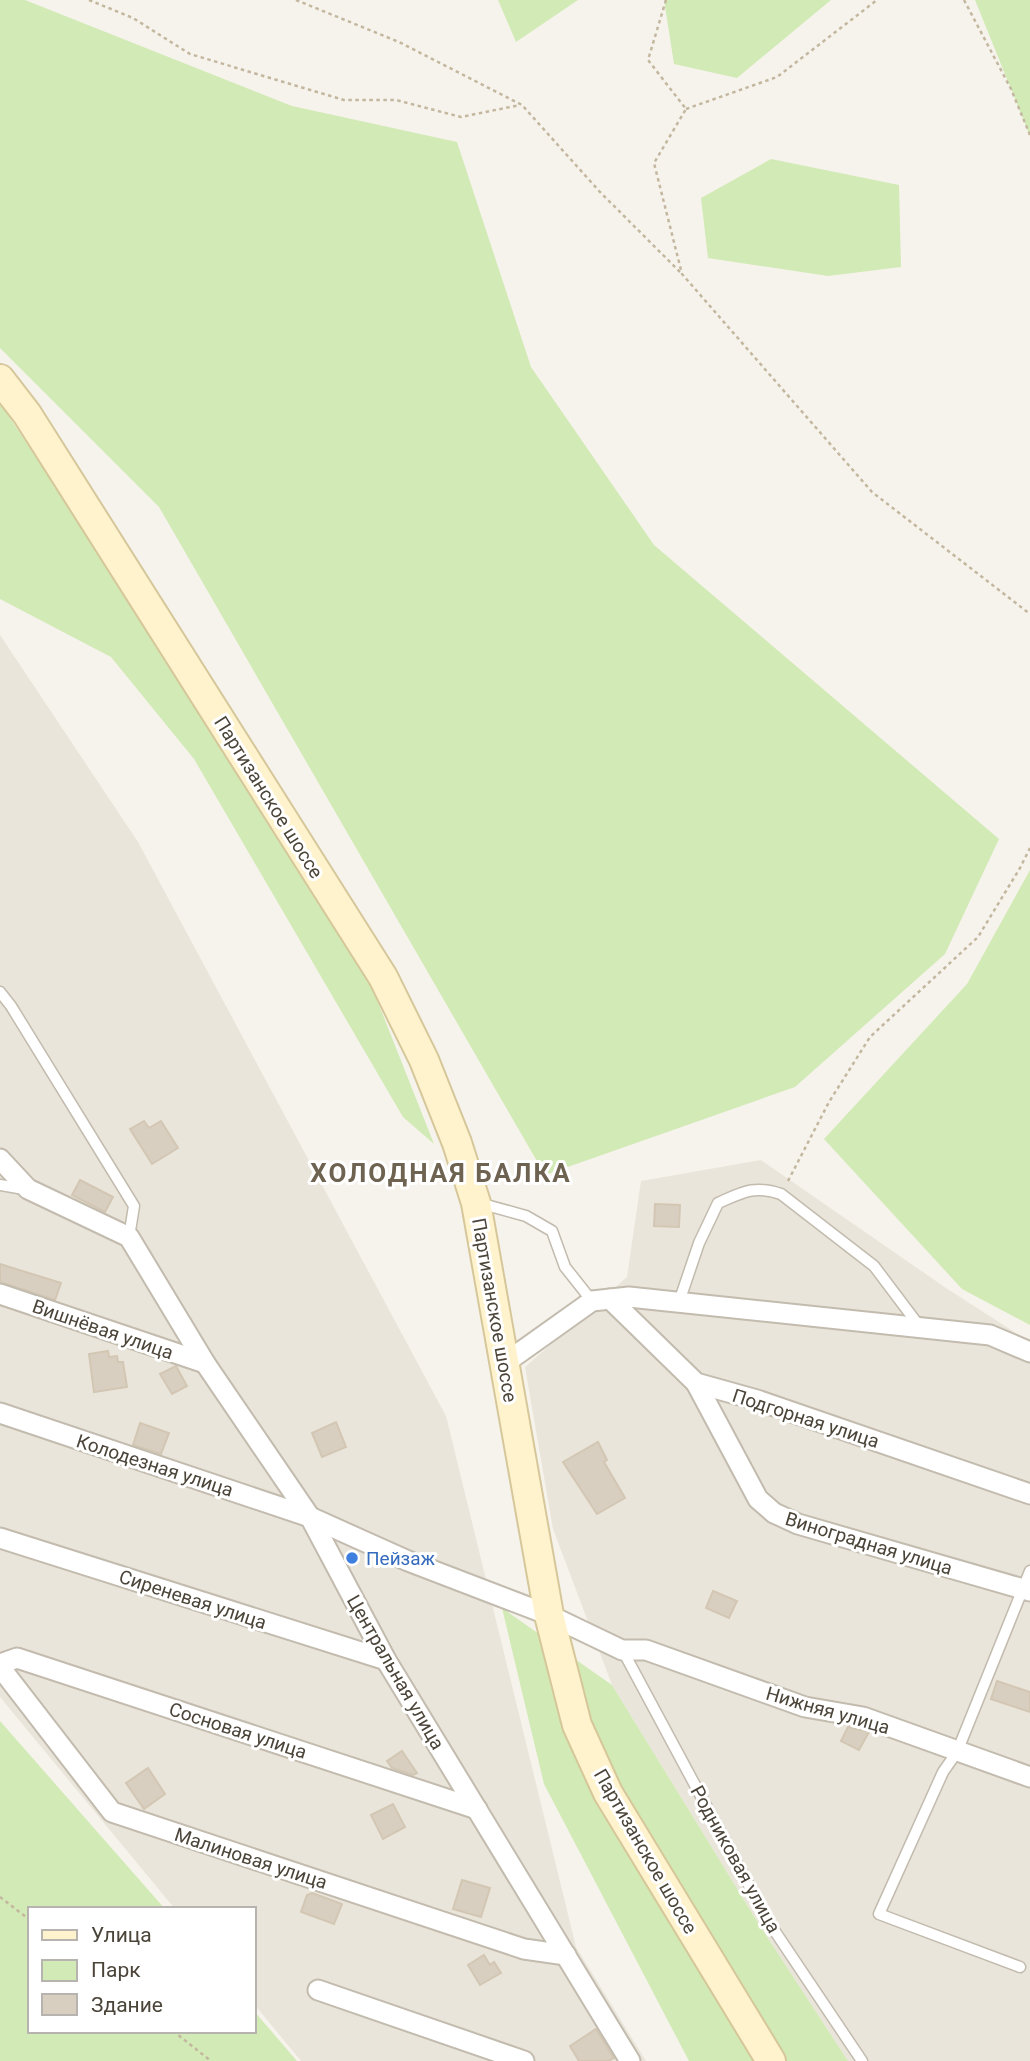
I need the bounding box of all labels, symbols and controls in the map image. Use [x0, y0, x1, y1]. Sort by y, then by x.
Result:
street label: Партизанское шоссе [209, 712, 328, 883]
district label: ХОЛОДНАЯ БАЛКА [310, 1158, 572, 1188]
street label: Партизанское шоссе [467, 1216, 522, 1404]
street label: Вишнёвая улица [29, 1295, 176, 1364]
street label: Подгорная улица [729, 1384, 882, 1453]
street label: Колодезная улица [74, 1429, 236, 1502]
street label: Виноградная улица [782, 1507, 955, 1580]
place label: Пейзаж [366, 1547, 436, 1570]
marker: Пейзаж [344, 1550, 360, 1566]
street label: Сиреневая улица [116, 1565, 269, 1634]
street label: Центральная улица [342, 1591, 449, 1754]
street label: Нижняя улица [763, 1682, 892, 1739]
street label: Сосновая улица [166, 1697, 310, 1764]
street label: Партизанское шоссе [589, 1765, 702, 1938]
street label: Родниковая улица [686, 1782, 786, 1937]
street label: Малиновая улица [172, 1823, 330, 1894]
legend [28, 1907, 256, 2033]
text: Улица [91, 1923, 152, 1947]
text: Парк [91, 1958, 141, 1982]
text: Здание [91, 1993, 163, 2017]

